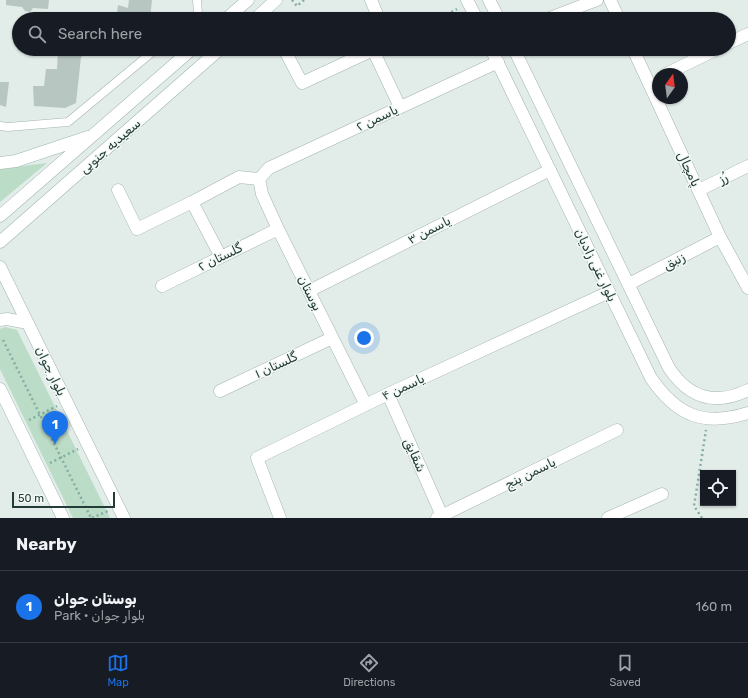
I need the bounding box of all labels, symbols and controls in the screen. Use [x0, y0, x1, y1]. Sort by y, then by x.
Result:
search box [12, 12, 736, 56]
icon: search [26, 23, 48, 45]
text: Search here [58, 25, 142, 43]
north arrow [652, 68, 688, 104]
street label: یاسمن ۲ [354, 102, 400, 134]
street label: سعیدیه جنوبی [76, 115, 144, 177]
street label: پامچال [673, 149, 704, 189]
street label: رُز [715, 169, 731, 188]
street label: یاسمن ۳ [405, 213, 453, 247]
street label: بلوار غنی زادیان [571, 226, 620, 304]
street label: گلستان ۲ [195, 240, 245, 274]
street label: زنبق [661, 249, 688, 274]
street label: بوستان [294, 273, 325, 314]
your location [354, 328, 374, 348]
street label: بلوار جوان [32, 344, 69, 399]
street label: گلستان ۱ [252, 349, 300, 381]
street label: یاسمن ۴ [379, 371, 427, 403]
pin: 1 [42, 411, 68, 444]
street label: شقایق [400, 436, 429, 475]
street label: یاسمن پنج [502, 454, 559, 494]
map controls [700, 470, 736, 506]
button: locate [700, 470, 736, 506]
scale bar [12, 490, 115, 509]
text: 50 m [18, 492, 44, 505]
text: Nearby [16, 534, 77, 554]
text: بوستان جوان [54, 590, 137, 608]
text: 1 [26, 599, 32, 614]
text: 160 m [696, 599, 732, 614]
text: Park · بلوار جوان [54, 608, 145, 623]
tab: Map [107, 652, 129, 689]
tab: Directions [343, 652, 395, 689]
tab: Saved [610, 652, 641, 689]

